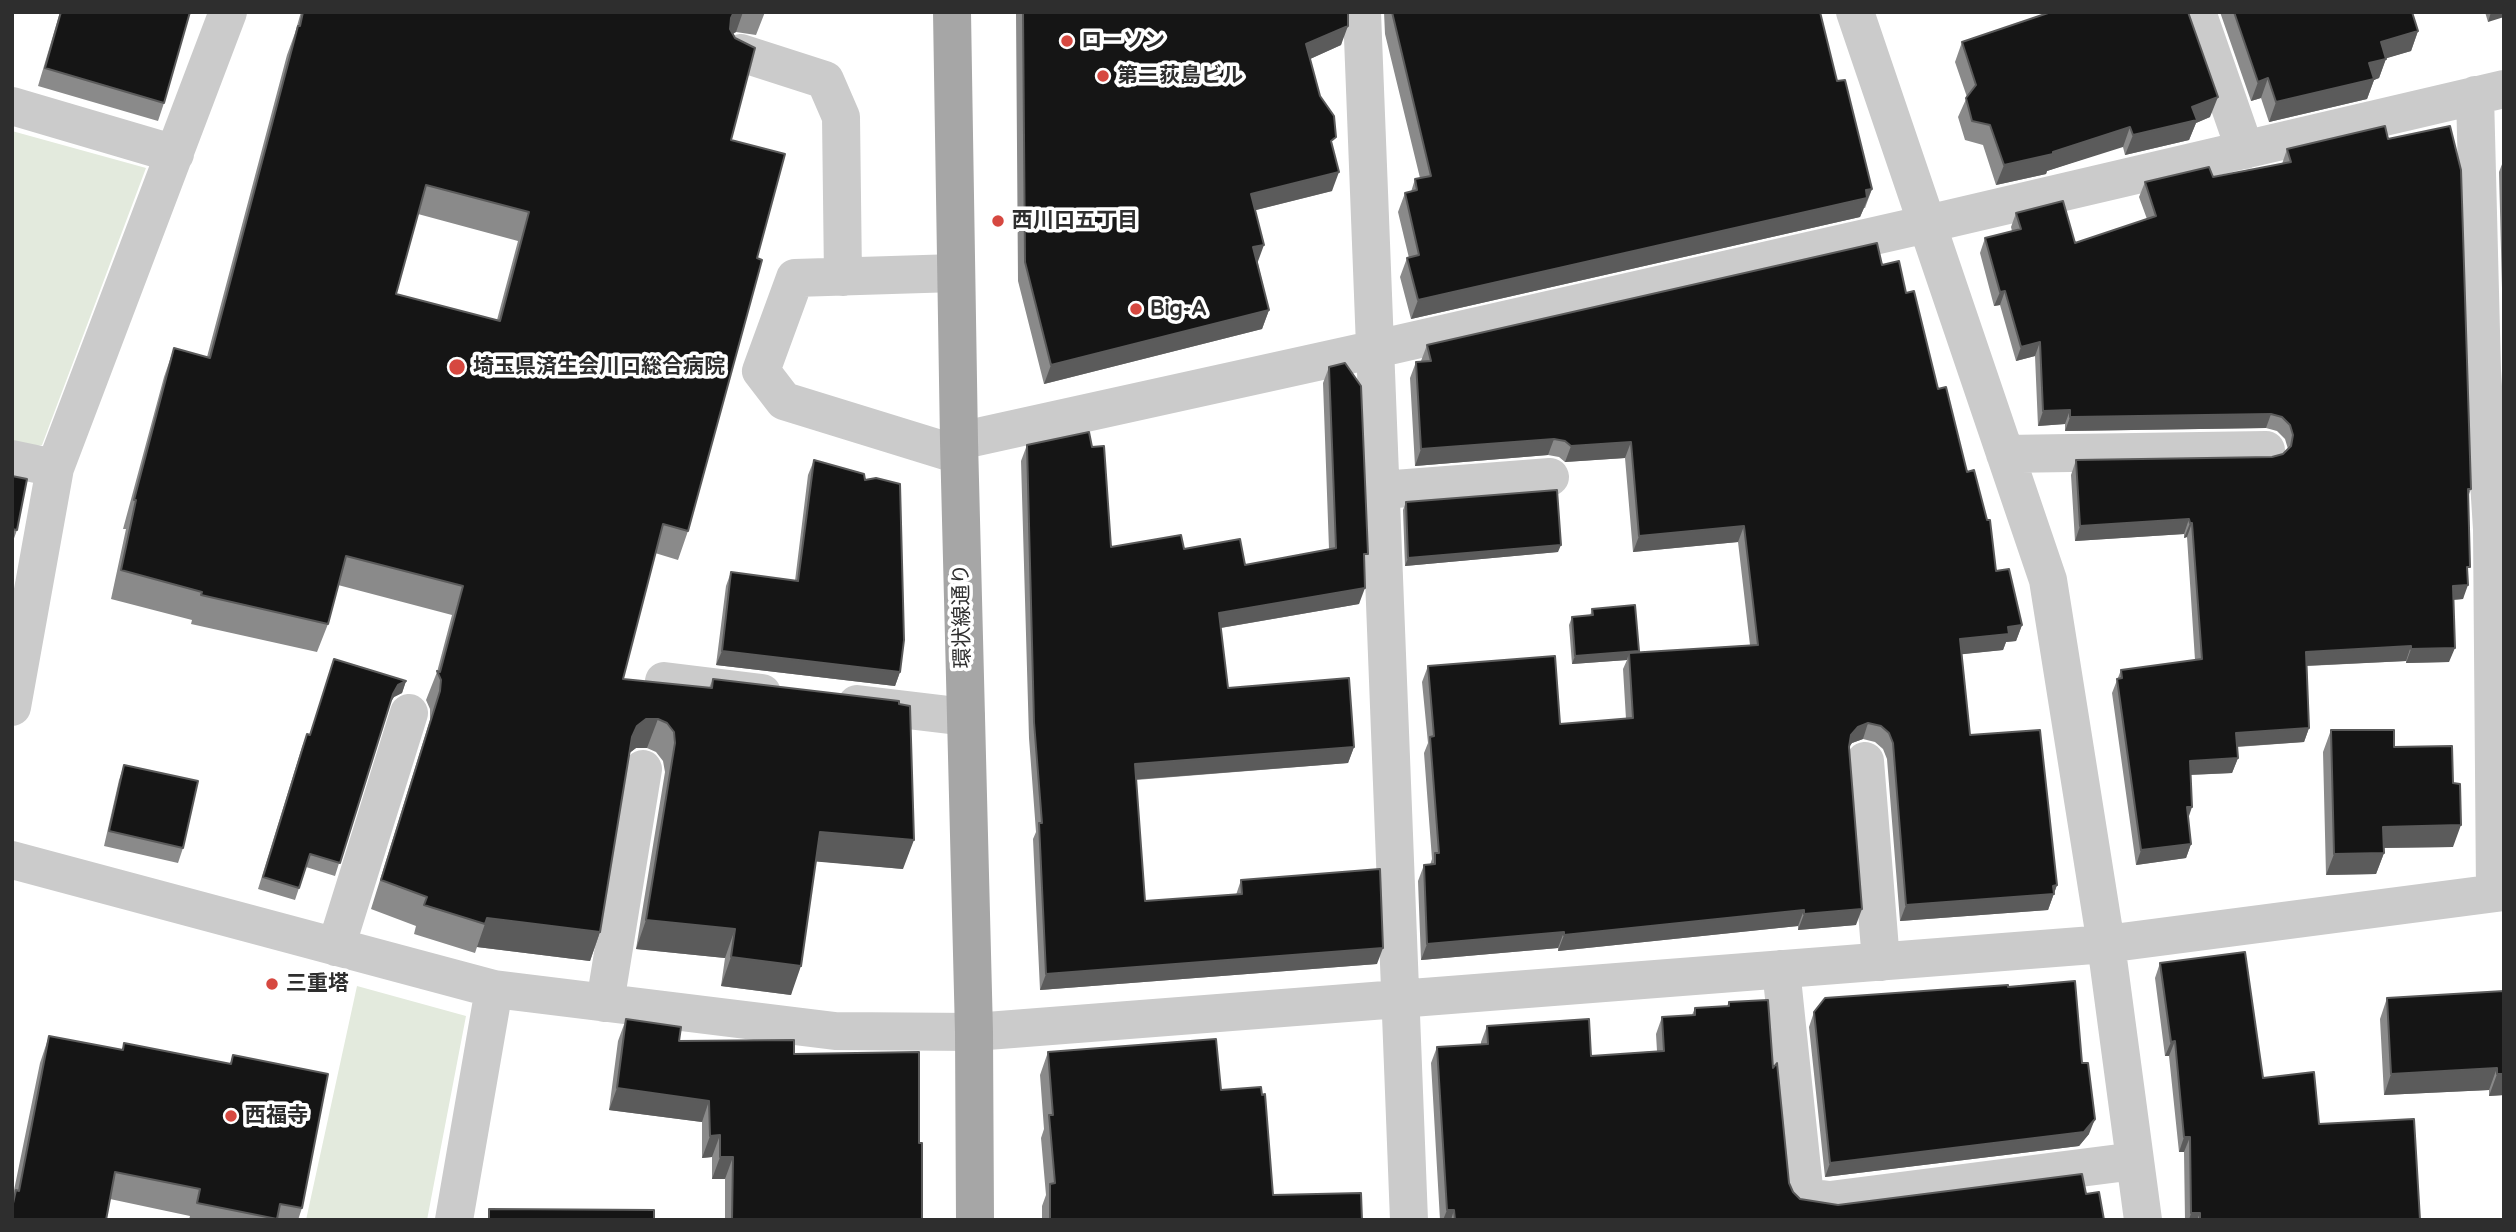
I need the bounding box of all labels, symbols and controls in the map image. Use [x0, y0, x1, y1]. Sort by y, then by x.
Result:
place label: ローソン [1081, 28, 1165, 54]
marker: ローソン [1059, 33, 1075, 49]
place label: 第二荻島ビル [1117, 63, 1243, 89]
marker: 第二荻島ビル [1095, 68, 1111, 84]
place label: 西川口五丁目 [1012, 208, 1138, 234]
marker: 西川口五丁目 [990, 213, 1006, 229]
place label: Big-A [1150, 296, 1207, 322]
marker: Big-A [1128, 301, 1144, 317]
place label: 埼玉県済生会川口総合病院 [473, 354, 725, 380]
marker: 埼玉県済生会川口総合病院 [447, 357, 467, 377]
street label: 環状線通り [949, 563, 977, 669]
place label: 三重塔 [286, 971, 349, 997]
marker: 三重塔 [264, 976, 280, 992]
place label: 西福寺 [245, 1103, 308, 1129]
marker: 西福寺 [223, 1108, 239, 1124]

